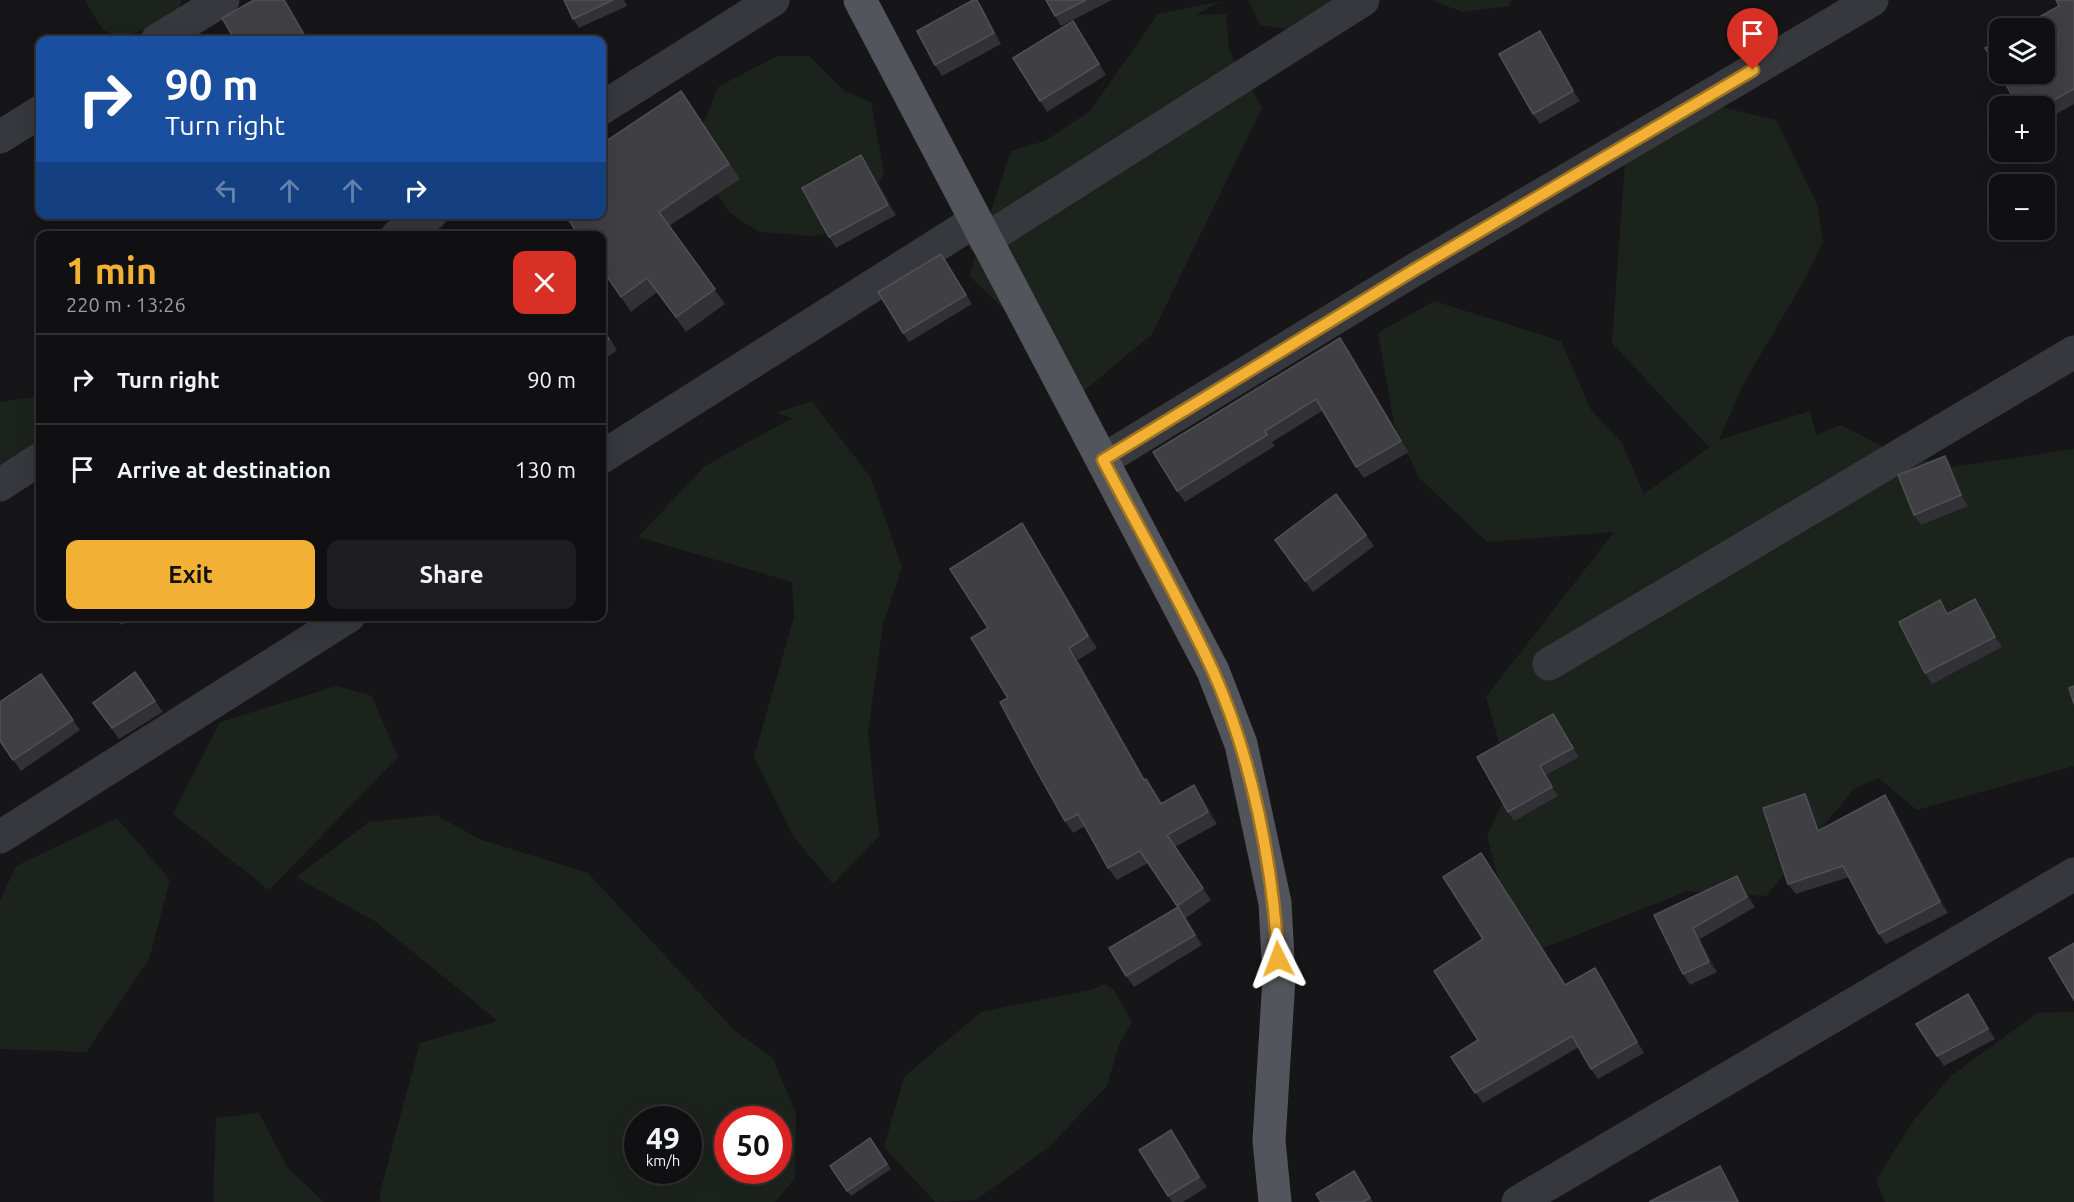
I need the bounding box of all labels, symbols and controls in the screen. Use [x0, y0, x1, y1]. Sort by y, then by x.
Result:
pin [1727, 8, 1778, 70]
icon: arrive [1736, 17, 1769, 50]
map controls [1989, 18, 2055, 240]
button: layers [1989, 18, 2055, 84]
icon: right [66, 60, 144, 138]
text: 90 m [165, 61, 259, 108]
button: + [1989, 96, 2055, 162]
text: Turn right [165, 110, 285, 140]
icon: left [210, 174, 243, 207]
icon: ahead [273, 174, 306, 207]
icon: ahead [336, 174, 369, 207]
icon: right [399, 174, 432, 207]
button: − [1989, 174, 2055, 240]
text: 1 min [66, 250, 157, 291]
button: close [513, 251, 576, 314]
text: 220 m · 13:26 [66, 293, 186, 316]
icon: right [66, 363, 99, 396]
text: Turn right [117, 367, 219, 392]
text: 90 m [527, 367, 576, 392]
icon: arrive [66, 453, 99, 486]
text: Arrive at destination [117, 457, 331, 482]
text: 130 m [515, 457, 576, 482]
button: Exit [66, 540, 315, 609]
button: Share [327, 540, 576, 609]
position arrow [1246, 927, 1310, 991]
speed limit sign: 50 [714, 1106, 792, 1184]
text: 49 [646, 1121, 680, 1155]
text: km/h [646, 1152, 680, 1169]

